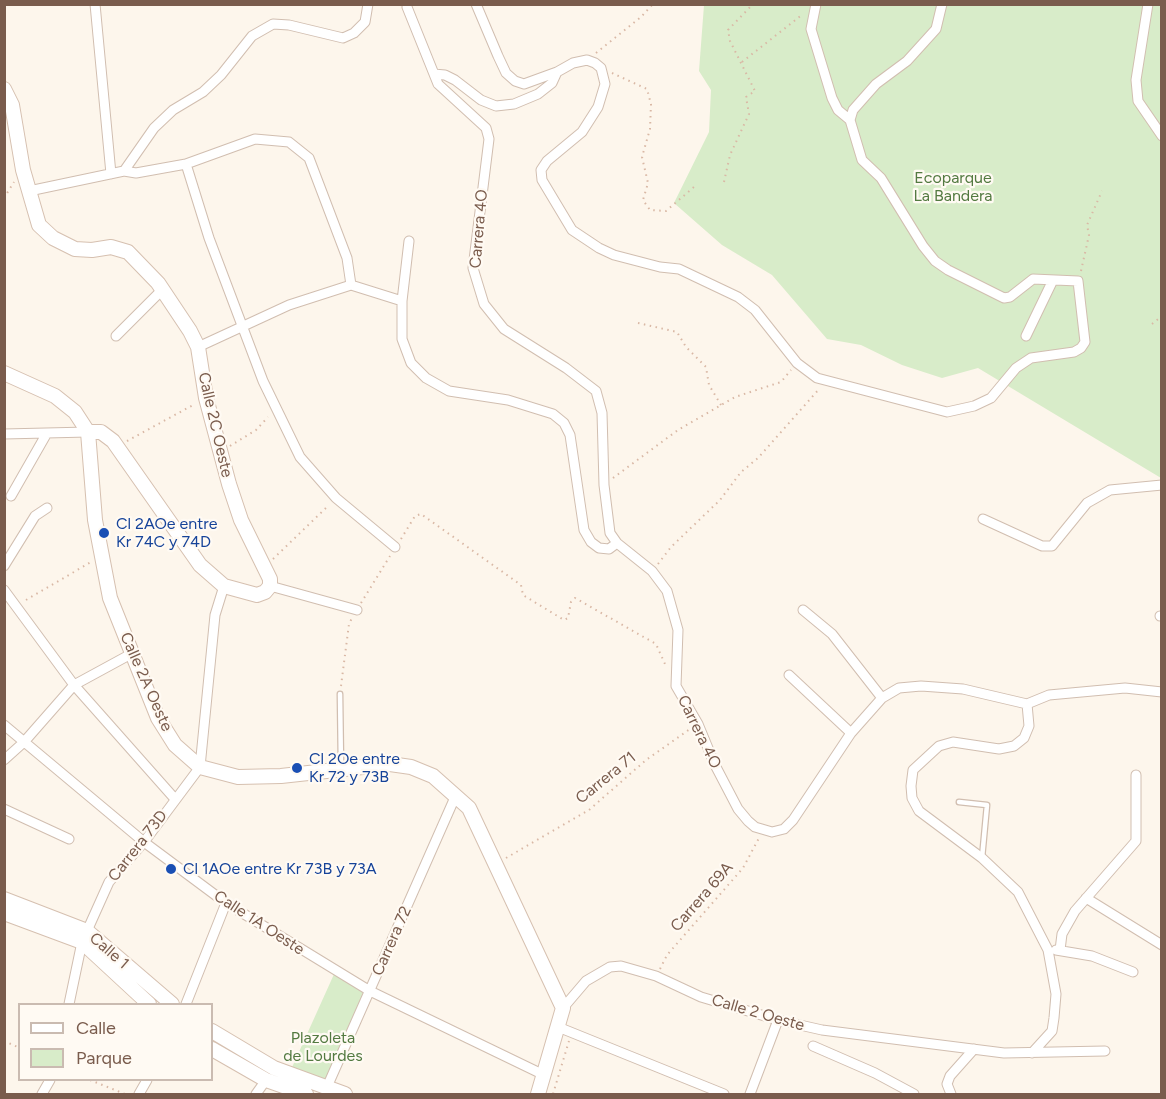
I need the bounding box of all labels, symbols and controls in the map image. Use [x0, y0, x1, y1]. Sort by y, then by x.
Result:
park label: Ecoparque La Bandera [914, 168, 992, 206]
street label: Carrera 4O [466, 189, 492, 269]
street label: Calle 2C Oeste [194, 371, 236, 479]
place label: Cl 2AOe entre Kr 74C y 74D [116, 514, 217, 552]
marker: Cl 2AOe entre Kr 74C y 74D [97, 526, 111, 540]
street label: Calle 2A Oeste [116, 629, 176, 735]
street label: Carrera 4O [673, 692, 725, 772]
street label: Carrera 71 [572, 748, 640, 808]
place label: Cl 2Oe entre Kr 72 y 73B [309, 749, 400, 787]
marker: Cl 2Oe entre Kr 72 y 73B [290, 761, 304, 775]
street label: Carrera 73D [104, 807, 172, 885]
street label: Carrera 69A [667, 858, 737, 936]
place label: Cl 1AOe entre Kr 73B y 73A [183, 859, 377, 879]
marker: Cl 1AOe entre Kr 73B y 73A [164, 862, 178, 876]
street label: Calle 1A Oeste [210, 887, 308, 959]
street label: Carrera 72 [368, 903, 416, 979]
street label: Calle 1 [85, 929, 133, 973]
street label: Calle 2 Oeste [709, 991, 807, 1035]
legend [18, 1003, 213, 1081]
text: Calle [76, 1017, 116, 1039]
park label: Plazoleta de Lourdes [283, 1028, 363, 1066]
text: Parque [76, 1047, 132, 1069]

